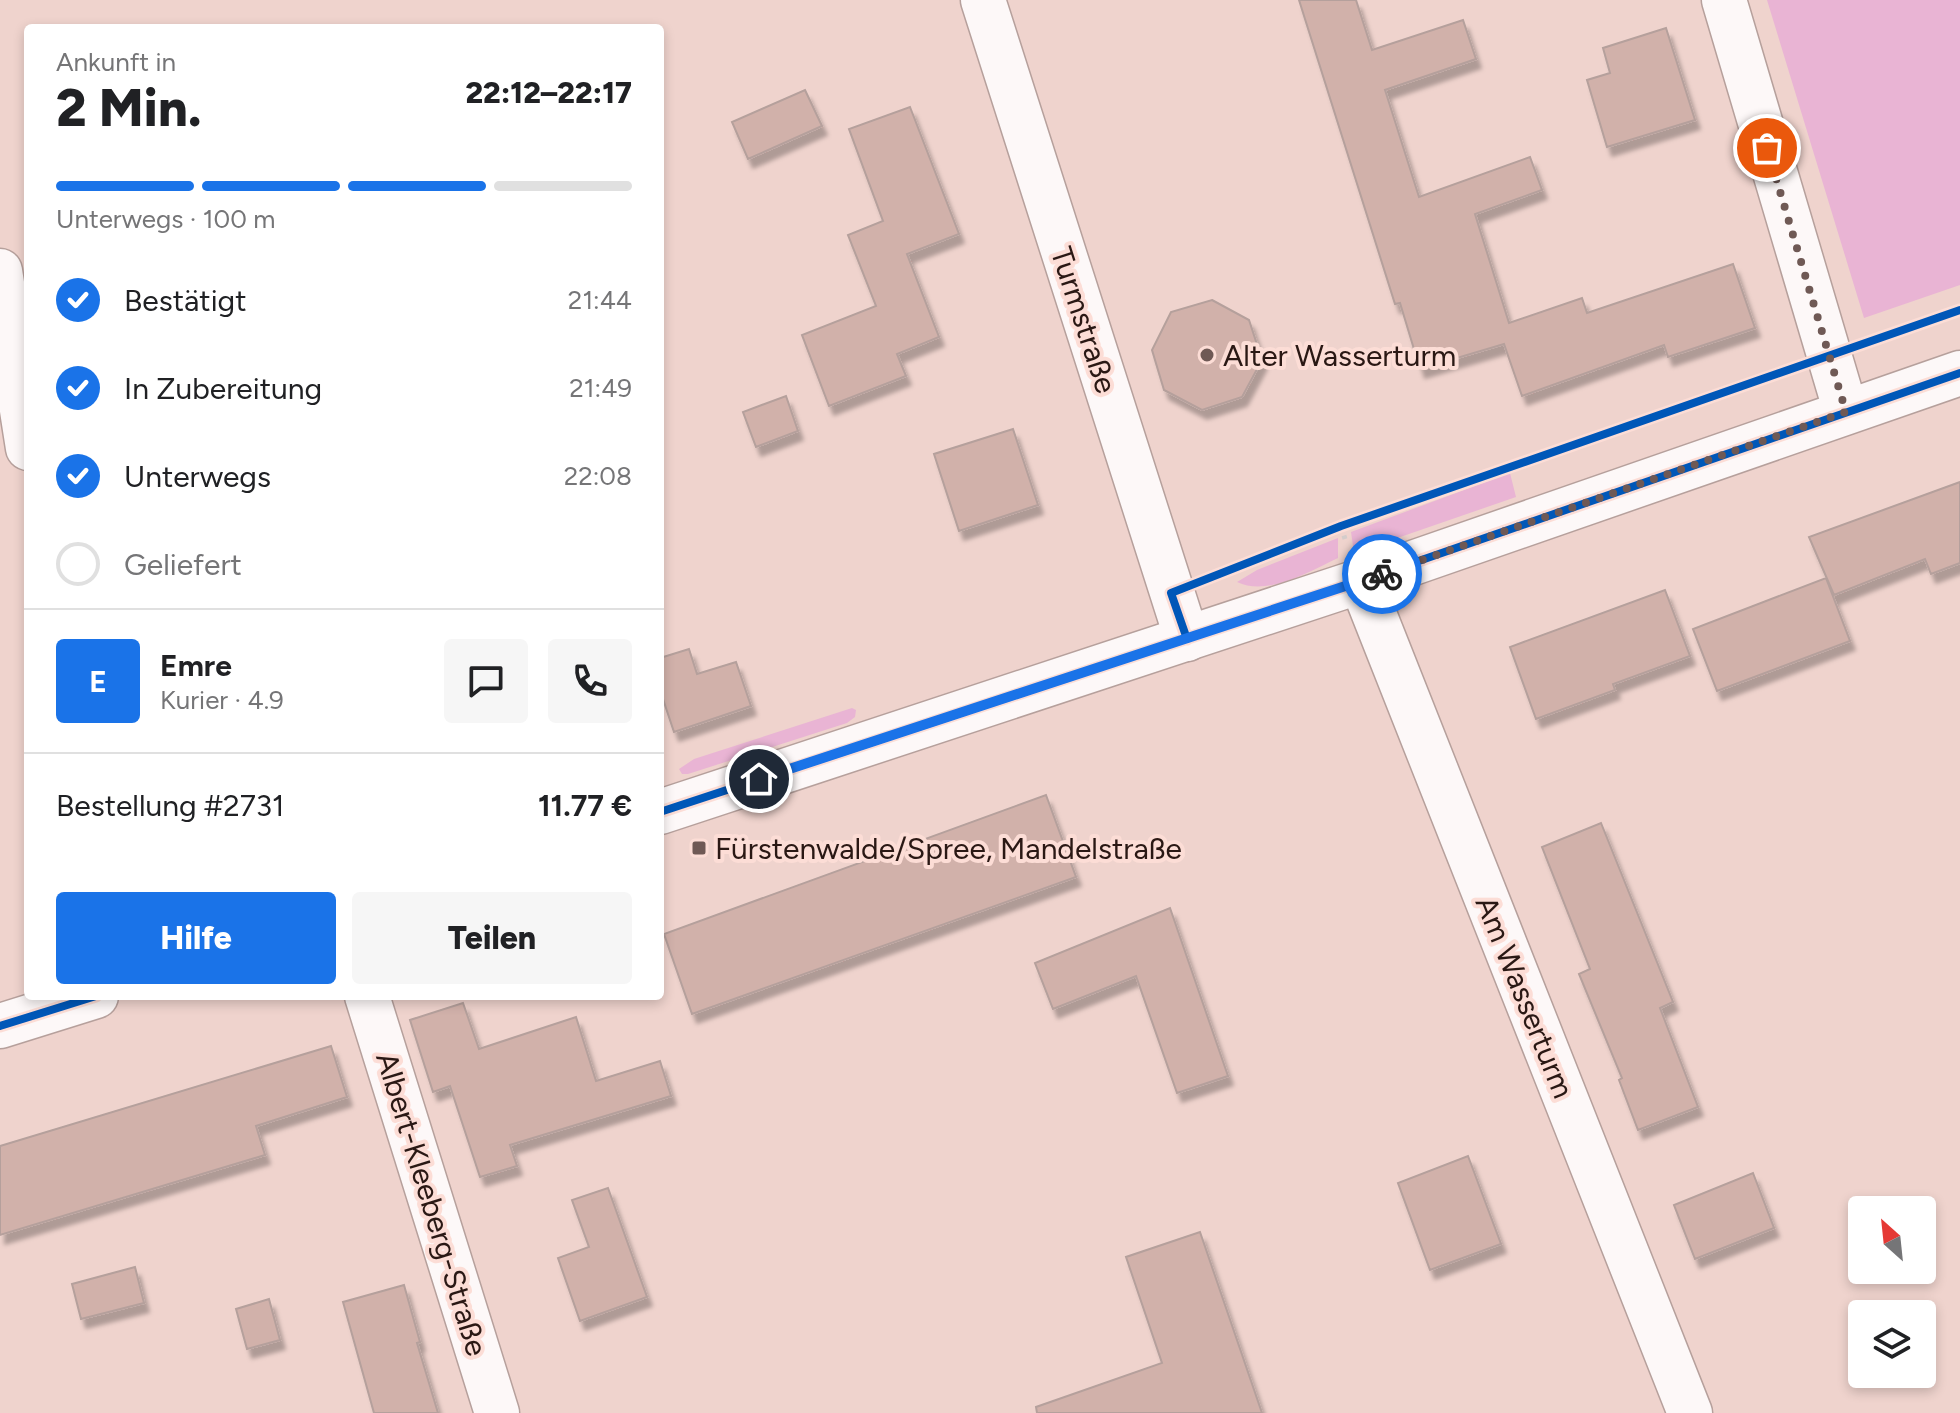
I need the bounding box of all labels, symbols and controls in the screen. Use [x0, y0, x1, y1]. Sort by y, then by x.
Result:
text: Ankunft in [56, 46, 176, 78]
text: 22:12–22:17 [465, 74, 632, 111]
text: 2 Min. [56, 77, 202, 139]
pin [1733, 114, 1801, 182]
icon: bag [1745, 126, 1789, 170]
text: Unterwegs · 100 m [56, 203, 275, 235]
street label: Turmstraße [1043, 242, 1125, 398]
icon: check [56, 278, 100, 322]
text: Bestätigt [124, 282, 247, 319]
text: 21:44 [568, 284, 632, 316]
place label: Alter Wasserturm [1223, 337, 1456, 374]
marker: Alter Wasserturm [1198, 346, 1216, 364]
icon: check [56, 366, 100, 410]
text: In Zubereitung [124, 370, 322, 407]
text: 21:49 [569, 372, 632, 404]
icon: check [56, 454, 100, 498]
text: Unterwegs [124, 458, 271, 495]
text: 22:08 [564, 460, 632, 492]
courier [1342, 534, 1422, 614]
text: Geliefert [124, 546, 242, 583]
icon: bike [1360, 552, 1404, 596]
button: chat [444, 639, 528, 723]
button: phone [548, 639, 632, 723]
text: Emre [160, 647, 232, 684]
text: E [89, 663, 107, 700]
text: Kurier · 4.9 [160, 684, 284, 716]
pin [725, 745, 793, 813]
icon: home [737, 757, 781, 801]
text: Bestellung #2731 [56, 787, 285, 824]
text: 11.77 € [538, 787, 632, 824]
place label: Fürstenwalde/Spree, Mandelstraße [715, 830, 1182, 867]
marker: Fürstenwalde/Spree, Mandelstraße [690, 839, 708, 857]
street label: Am Wasserturm [1468, 891, 1582, 1103]
button: Hilfe [56, 892, 336, 984]
button: Teilen [352, 892, 632, 984]
street label: Albert-Kleeberg-Straße [368, 1048, 496, 1360]
north arrow [1848, 1196, 1936, 1284]
map controls [1848, 1196, 1936, 1388]
button: layers [1848, 1300, 1936, 1388]

